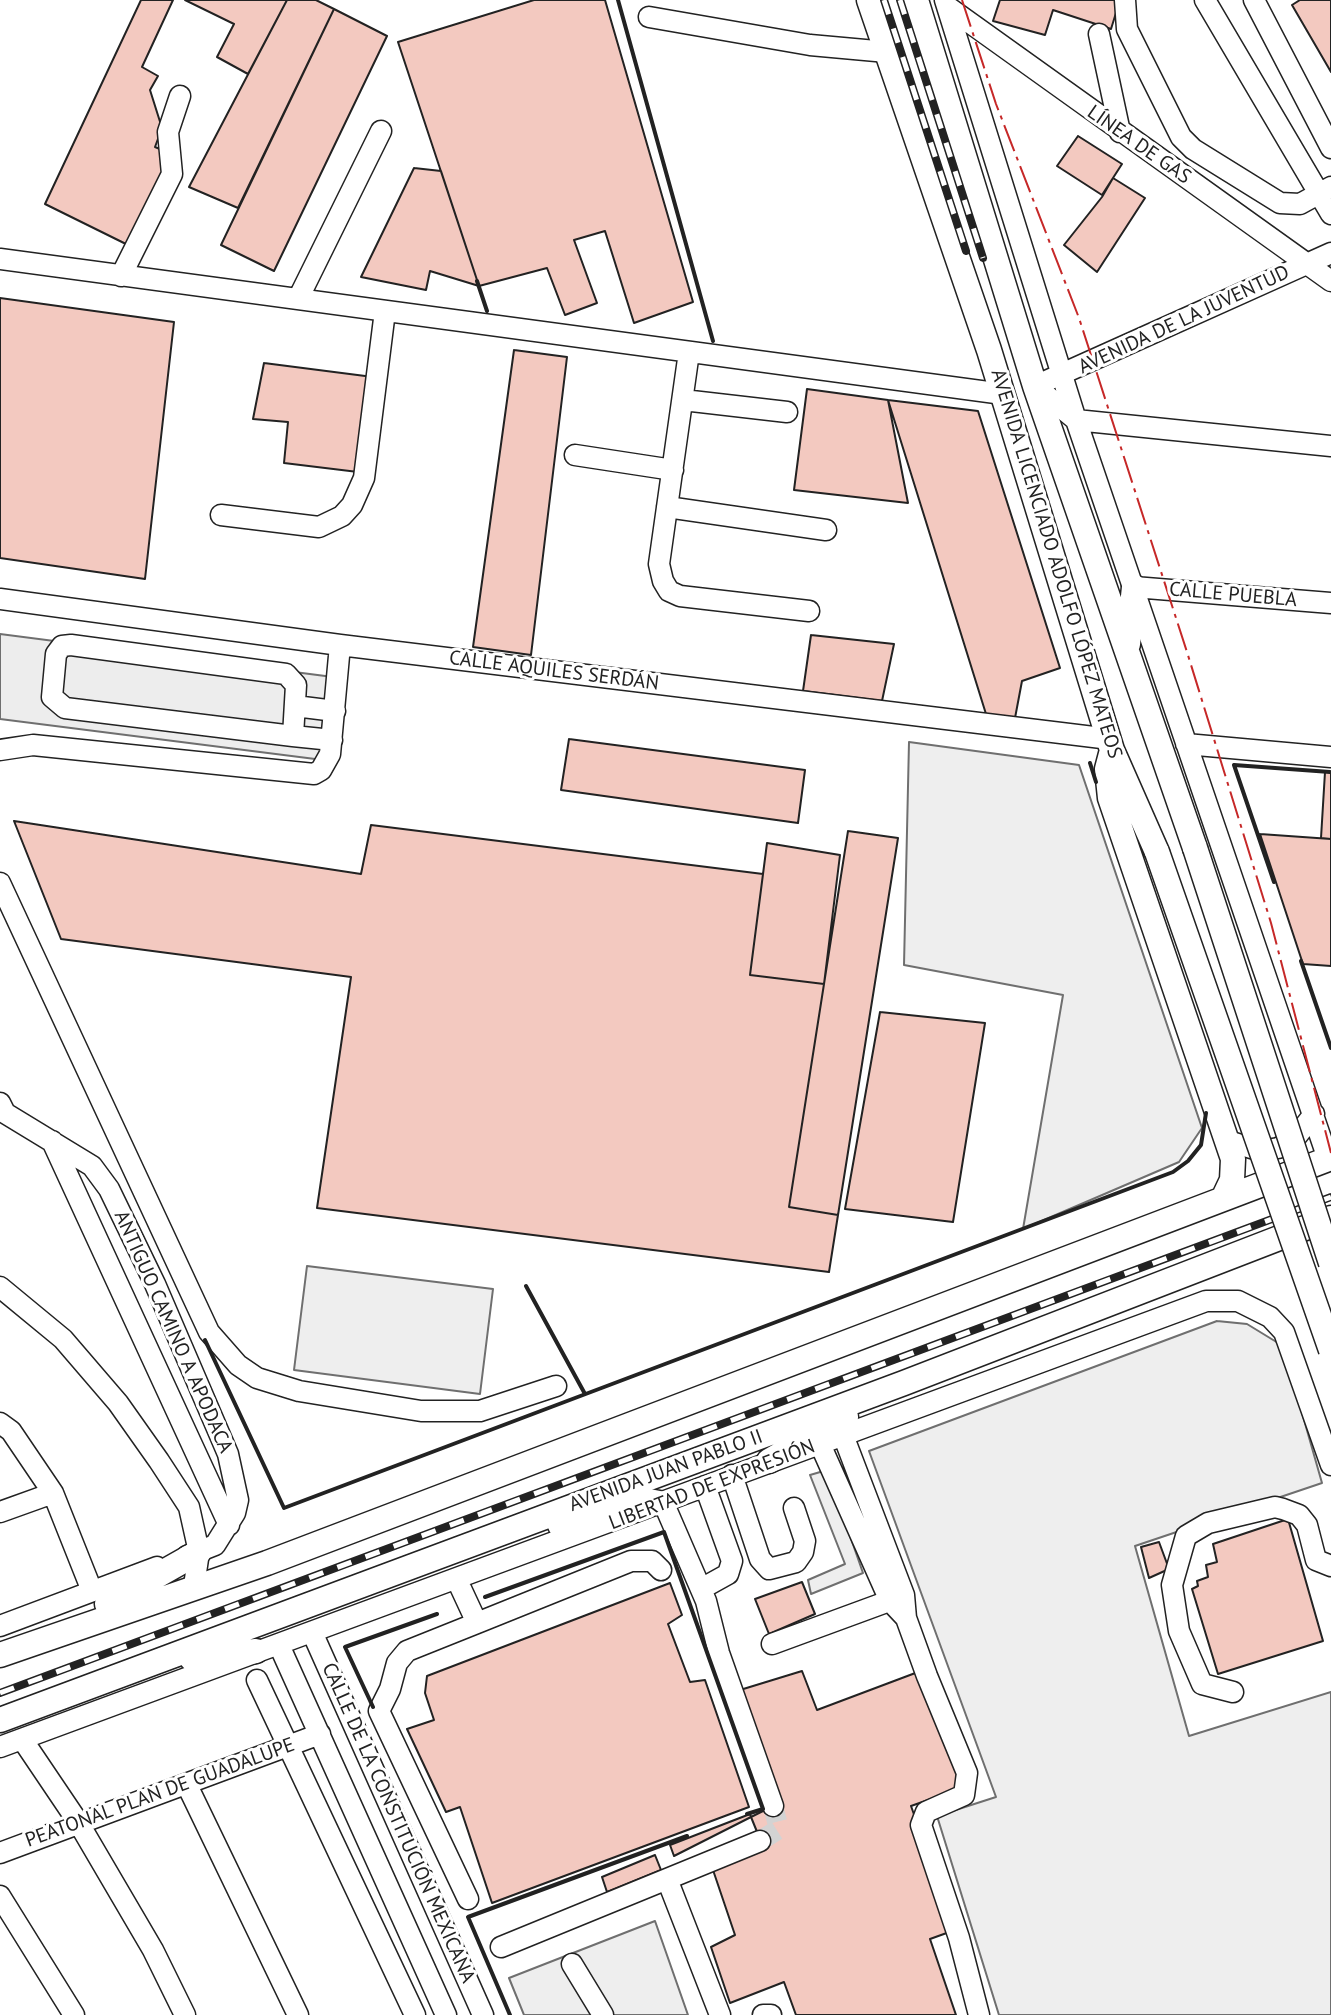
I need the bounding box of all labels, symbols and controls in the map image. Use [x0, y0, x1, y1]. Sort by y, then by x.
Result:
street label: LÍNEA DE GAS [1083, 100, 1195, 190]
street label: AVENIDA DE LA JUVENTUD [1075, 261, 1293, 379]
street label: AVENIDA LICENCIADO ADOLFO LÓPEZ MATEOS [985, 366, 1127, 762]
street label: CALLE PUEBLA [1168, 577, 1298, 613]
street label: CALLE AQUILES SERDÁN [448, 646, 660, 696]
street label: ANTIGUO CAMINO A APODACA [109, 1207, 237, 1457]
street label: AVENIDA JUAN PABLO II [566, 1425, 766, 1517]
street label: LIBERTAD DE EXPRESIÓN [606, 1435, 818, 1535]
street label: CALLE DE LA CONSTITUCIÓN MEXICANA [316, 1659, 480, 1987]
street label: PEATONAL PLAN DE GUADALUPE [22, 1733, 298, 1853]

